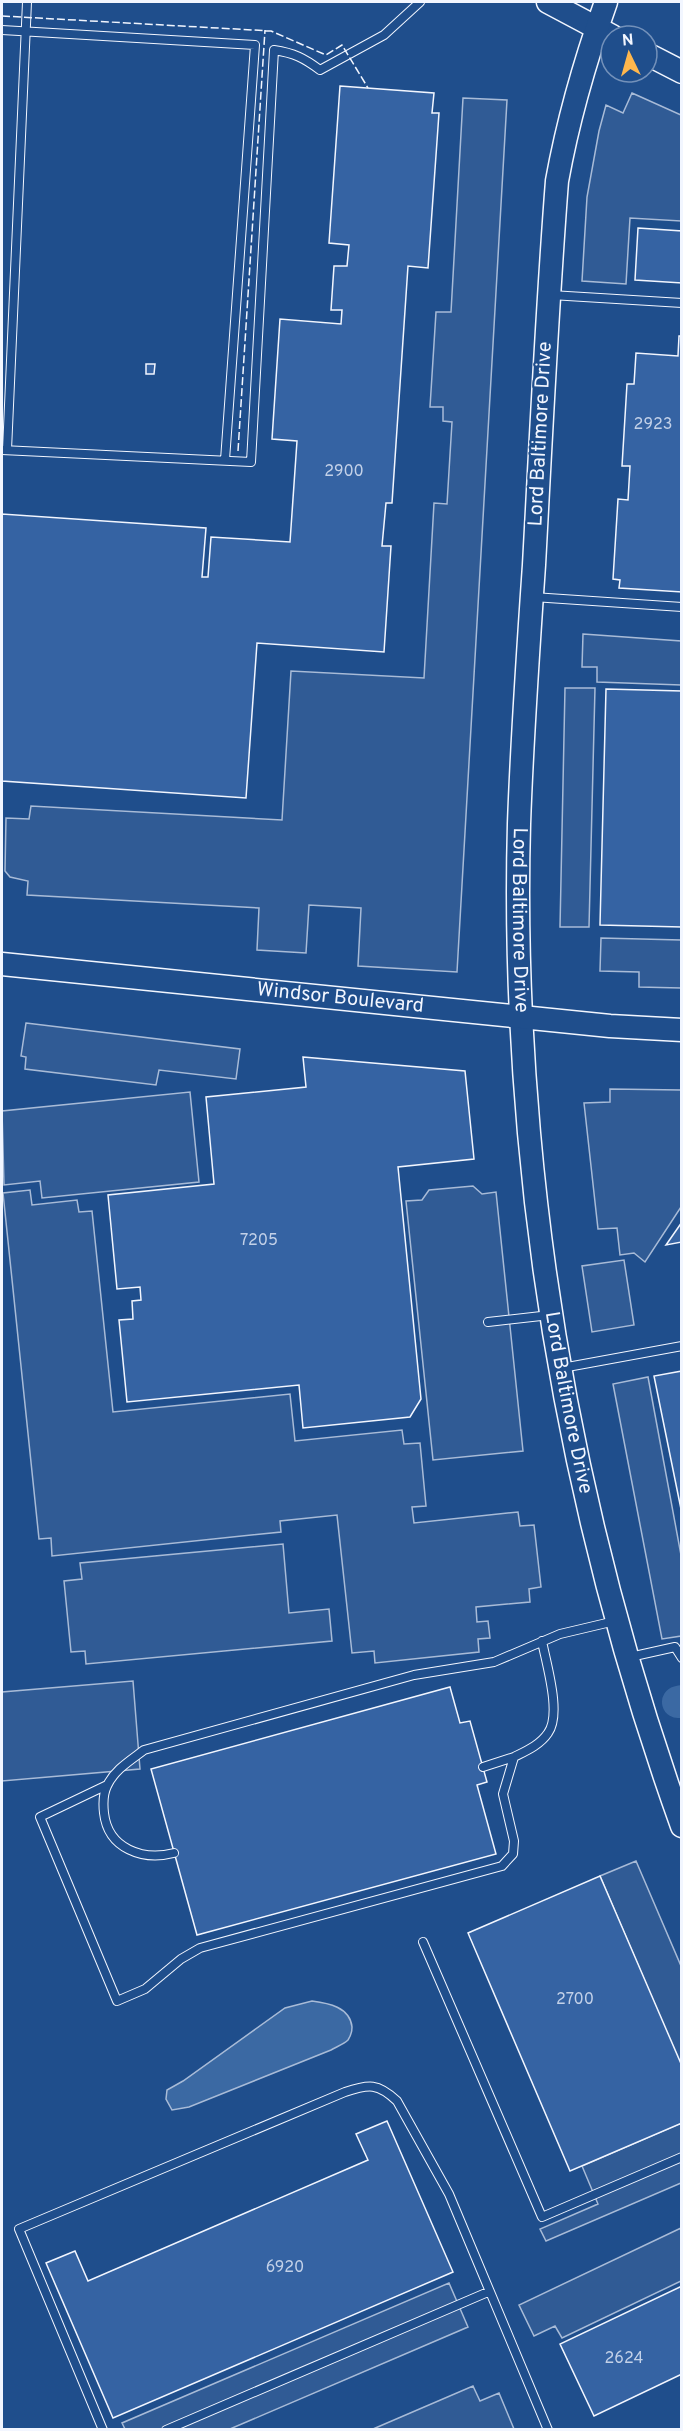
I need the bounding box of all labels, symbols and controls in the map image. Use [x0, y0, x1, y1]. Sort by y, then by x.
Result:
north arrow [599, 24, 659, 84]
text: N [621, 31, 634, 52]
street label: Lord Baltimore Drive [523, 341, 559, 527]
house number: 2923 [634, 415, 672, 435]
house number: 2900 [324, 462, 364, 482]
street label: Lord Baltimore Drive [505, 827, 534, 1013]
street label: Windsor Boulevard [255, 977, 425, 1020]
house number: 7205 [240, 1231, 278, 1251]
street label: Lord Baltimore Drive [538, 1310, 598, 1497]
house number: 2700 [556, 1990, 594, 2010]
house number: 6920 [266, 2258, 304, 2278]
house number: 2624 [605, 2349, 644, 2369]

